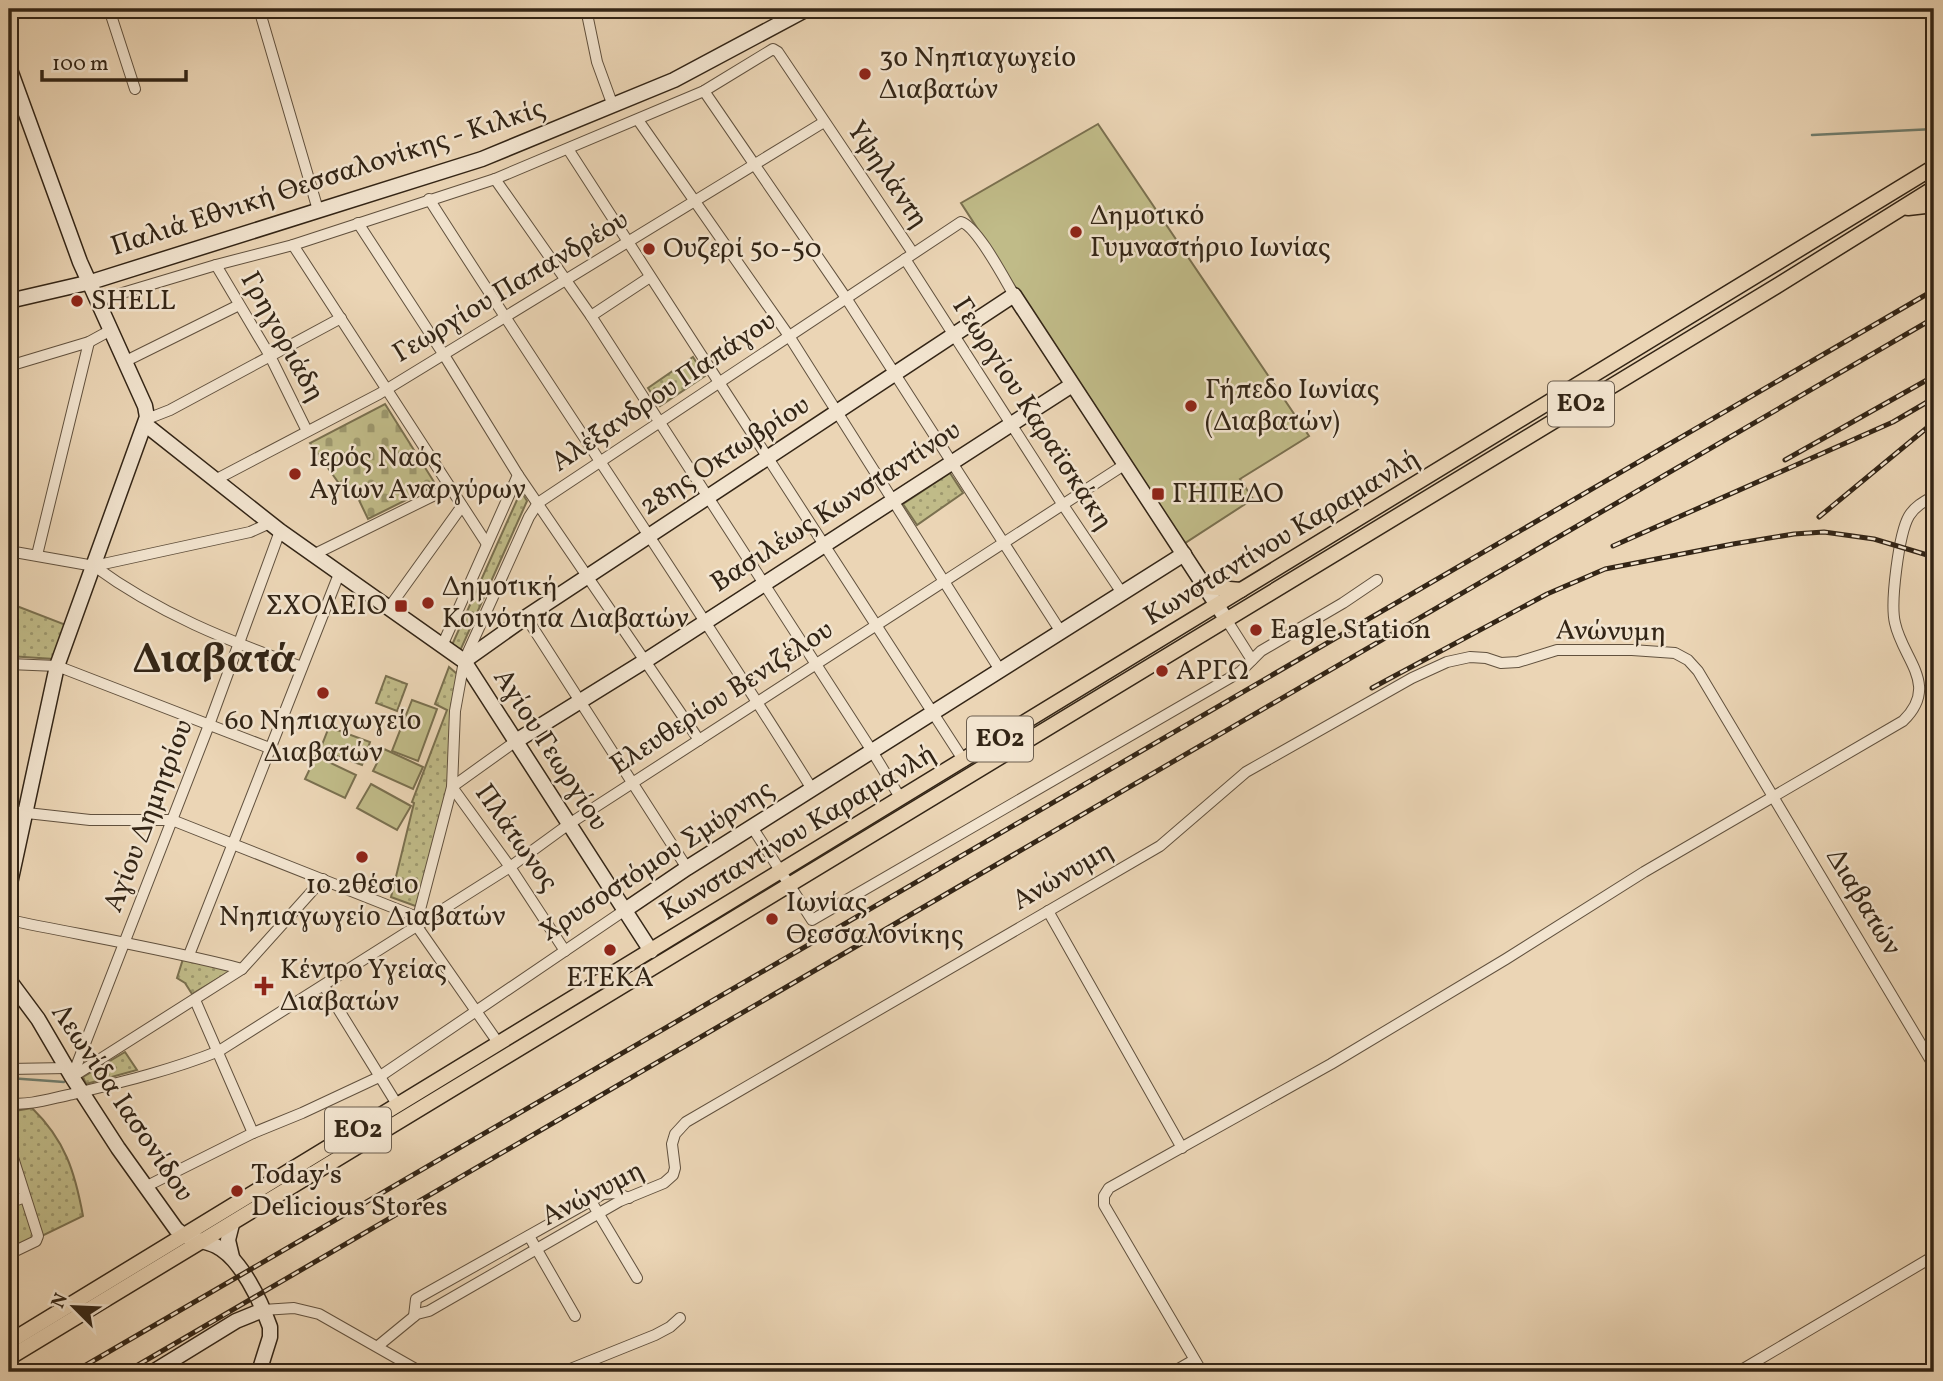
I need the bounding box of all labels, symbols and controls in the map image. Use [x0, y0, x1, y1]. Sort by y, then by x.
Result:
scale bar [42, 38, 186, 82]
place label: 3ο Νηπιαγωγείο Διαβατών [879, 39, 1076, 110]
text: 100 m [52, 50, 109, 79]
marker: 3ο Νηπιαγωγείο Διαβατών [857, 66, 873, 82]
street label: Παλιά Εθνική Θεσσαλονίκης - Κιλκίς [106, 89, 550, 267]
street label: Υψηλάντη [837, 113, 937, 237]
place label: Δημοτικό Γυμναστήριο Ιωνίας [1090, 197, 1331, 268]
street label: Γεωργίου Παπανδρέου [386, 201, 636, 373]
marker: Δημοτικό Γυμναστήριο Ιωνίας [1068, 224, 1084, 240]
place label: Ουζερί 50-50 [663, 230, 822, 269]
marker: Ουζερί 50-50 [641, 241, 657, 257]
street label: Γρηγοριάδη [230, 265, 334, 409]
place label: SHELL [91, 282, 176, 321]
street label: Γεωργίου Καραϊσκάκη [942, 290, 1122, 538]
marker: SHELL [69, 293, 85, 309]
street label: Αλέξανδρου Παπάγου [544, 302, 784, 482]
place label: Γήπεδο Ιωνίας (Διαβατών) [1205, 371, 1379, 442]
road number: ΕΟ2 [1548, 382, 1614, 426]
street label: 28ης Οκτωβρίου [632, 386, 818, 526]
marker: Γήπεδο Ιωνίας (Διαβατών) [1183, 398, 1199, 414]
street label: Βασιλέως Κωνσταντίνου [703, 411, 969, 603]
place label: Ιερός Ναός Αγίων Αναργύρων [309, 439, 526, 510]
street label: Κωνσταντίνου Καραμανλή [1137, 440, 1427, 636]
marker: Ιερός Ναός Αγίων Αναργύρων [287, 466, 303, 482]
place label: ΓΗΠΕΔΟ [1172, 475, 1284, 514]
marker: ΓΗΠΕΔΟ [1150, 486, 1166, 502]
place label: Δημοτική Κοινότητα Διαβατών [442, 568, 689, 639]
place label: ΣΧΟΛΕΙΟ [266, 587, 387, 626]
marker: Δημοτική Κοινότητα Διαβατών [420, 595, 436, 611]
marker: ΣΧΟΛΕΙΟ [393, 598, 409, 614]
street label: Ελευθερίου Βενιζέλου [603, 611, 841, 785]
place label: Eagle Station [1270, 611, 1431, 650]
street label: Ανώνυμη [1555, 612, 1667, 652]
marker: Eagle Station [1248, 622, 1264, 638]
district label: Διαβατά [133, 632, 297, 691]
place label: ΑΡΓΩ [1176, 652, 1250, 691]
street label: Αγίου Γεωργίου [483, 661, 617, 839]
marker: ΑΡΓΩ [1154, 663, 1170, 679]
marker: 6ο Νηπιαγωγείο Διαβατών [315, 685, 331, 701]
place label: 6ο Νηπιαγωγείο Διαβατών [225, 702, 421, 773]
street label: Αγίου Δημητρίου [94, 714, 204, 918]
road number: ΕΟ2 [967, 716, 1033, 762]
street label: Κωνσταντίνου Καραμανλή [653, 735, 943, 931]
street label: Χρυσοστόμου Σμύρνης [532, 771, 782, 951]
street label: Πλάτωνος [465, 776, 567, 900]
street label: Ανώνυμη [1005, 831, 1121, 921]
street label: Διαβατών [1816, 841, 1911, 963]
marker: 1ο 2θέσιο Νηπιαγωγείο Διαβατών [354, 849, 370, 865]
place label: 1ο 2θέσιο Νηπιαγωγείο Διαβατών [219, 866, 506, 937]
place label: Ιωνίας Θεσσαλονίκης [786, 884, 964, 955]
marker: Ιωνίας Θεσσαλονίκης [764, 911, 780, 927]
marker: ΕΤΕΚΑ [602, 942, 618, 958]
place label: Κέντρο Υγείας Διαβατών [280, 951, 447, 1022]
place label: ΕΤΕΚΑ [566, 959, 654, 998]
marker: Κέντρο Υγείας Διαβατών [254, 976, 274, 996]
street label: Λεωνίδα Ιασονίδου [41, 996, 203, 1210]
road number: ΕΟ2 [325, 1107, 391, 1152]
street label: Ανώνυμη [535, 1152, 651, 1236]
place label: Today's Delicious Stores [251, 1156, 448, 1227]
marker: Today's Delicious Stores [229, 1183, 245, 1199]
north arrow [38, 1272, 108, 1342]
text: N [46, 1289, 75, 1312]

